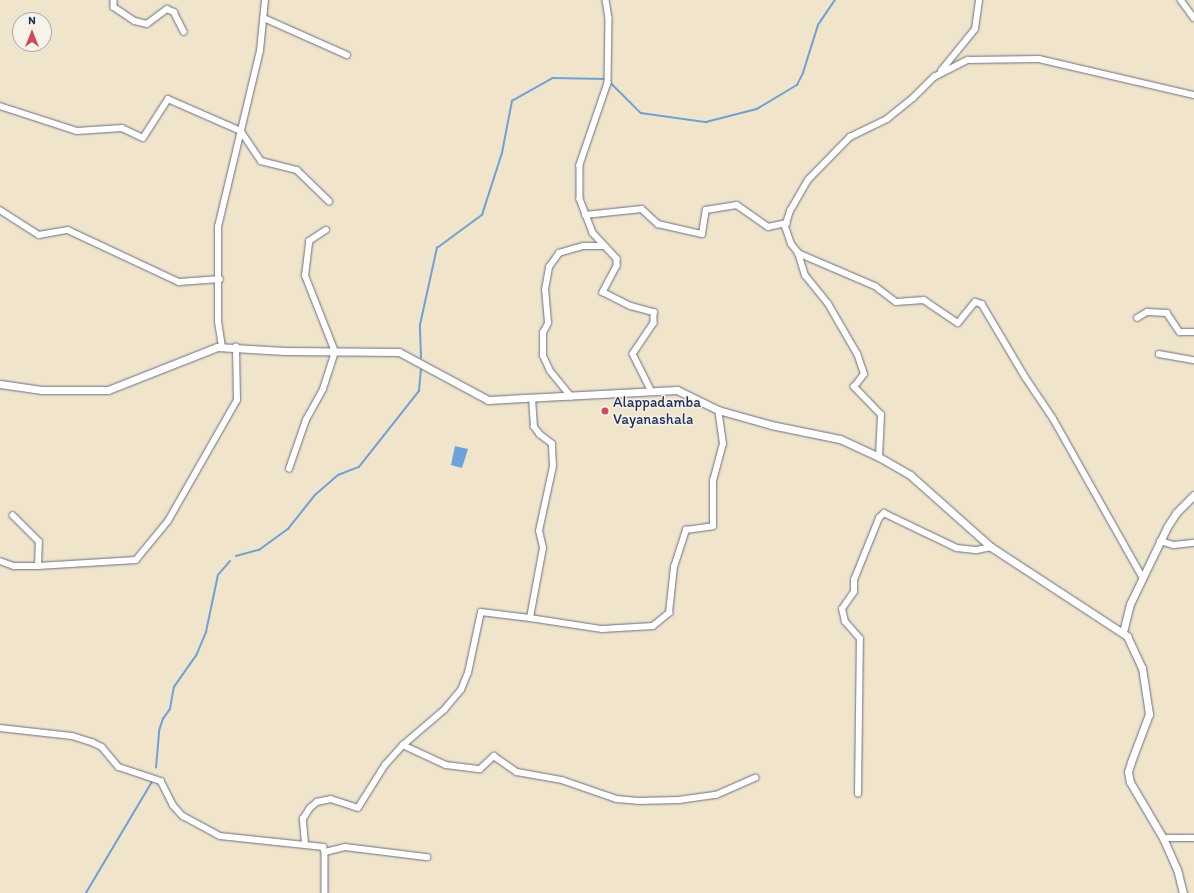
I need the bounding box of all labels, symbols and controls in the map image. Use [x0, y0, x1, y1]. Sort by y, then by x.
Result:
north arrow [12, 12, 52, 52]
text: N [28, 14, 36, 27]
place label: Alappadamba Vayanashala [613, 393, 701, 428]
marker: Alappadamba Vayanashala [600, 406, 610, 416]

